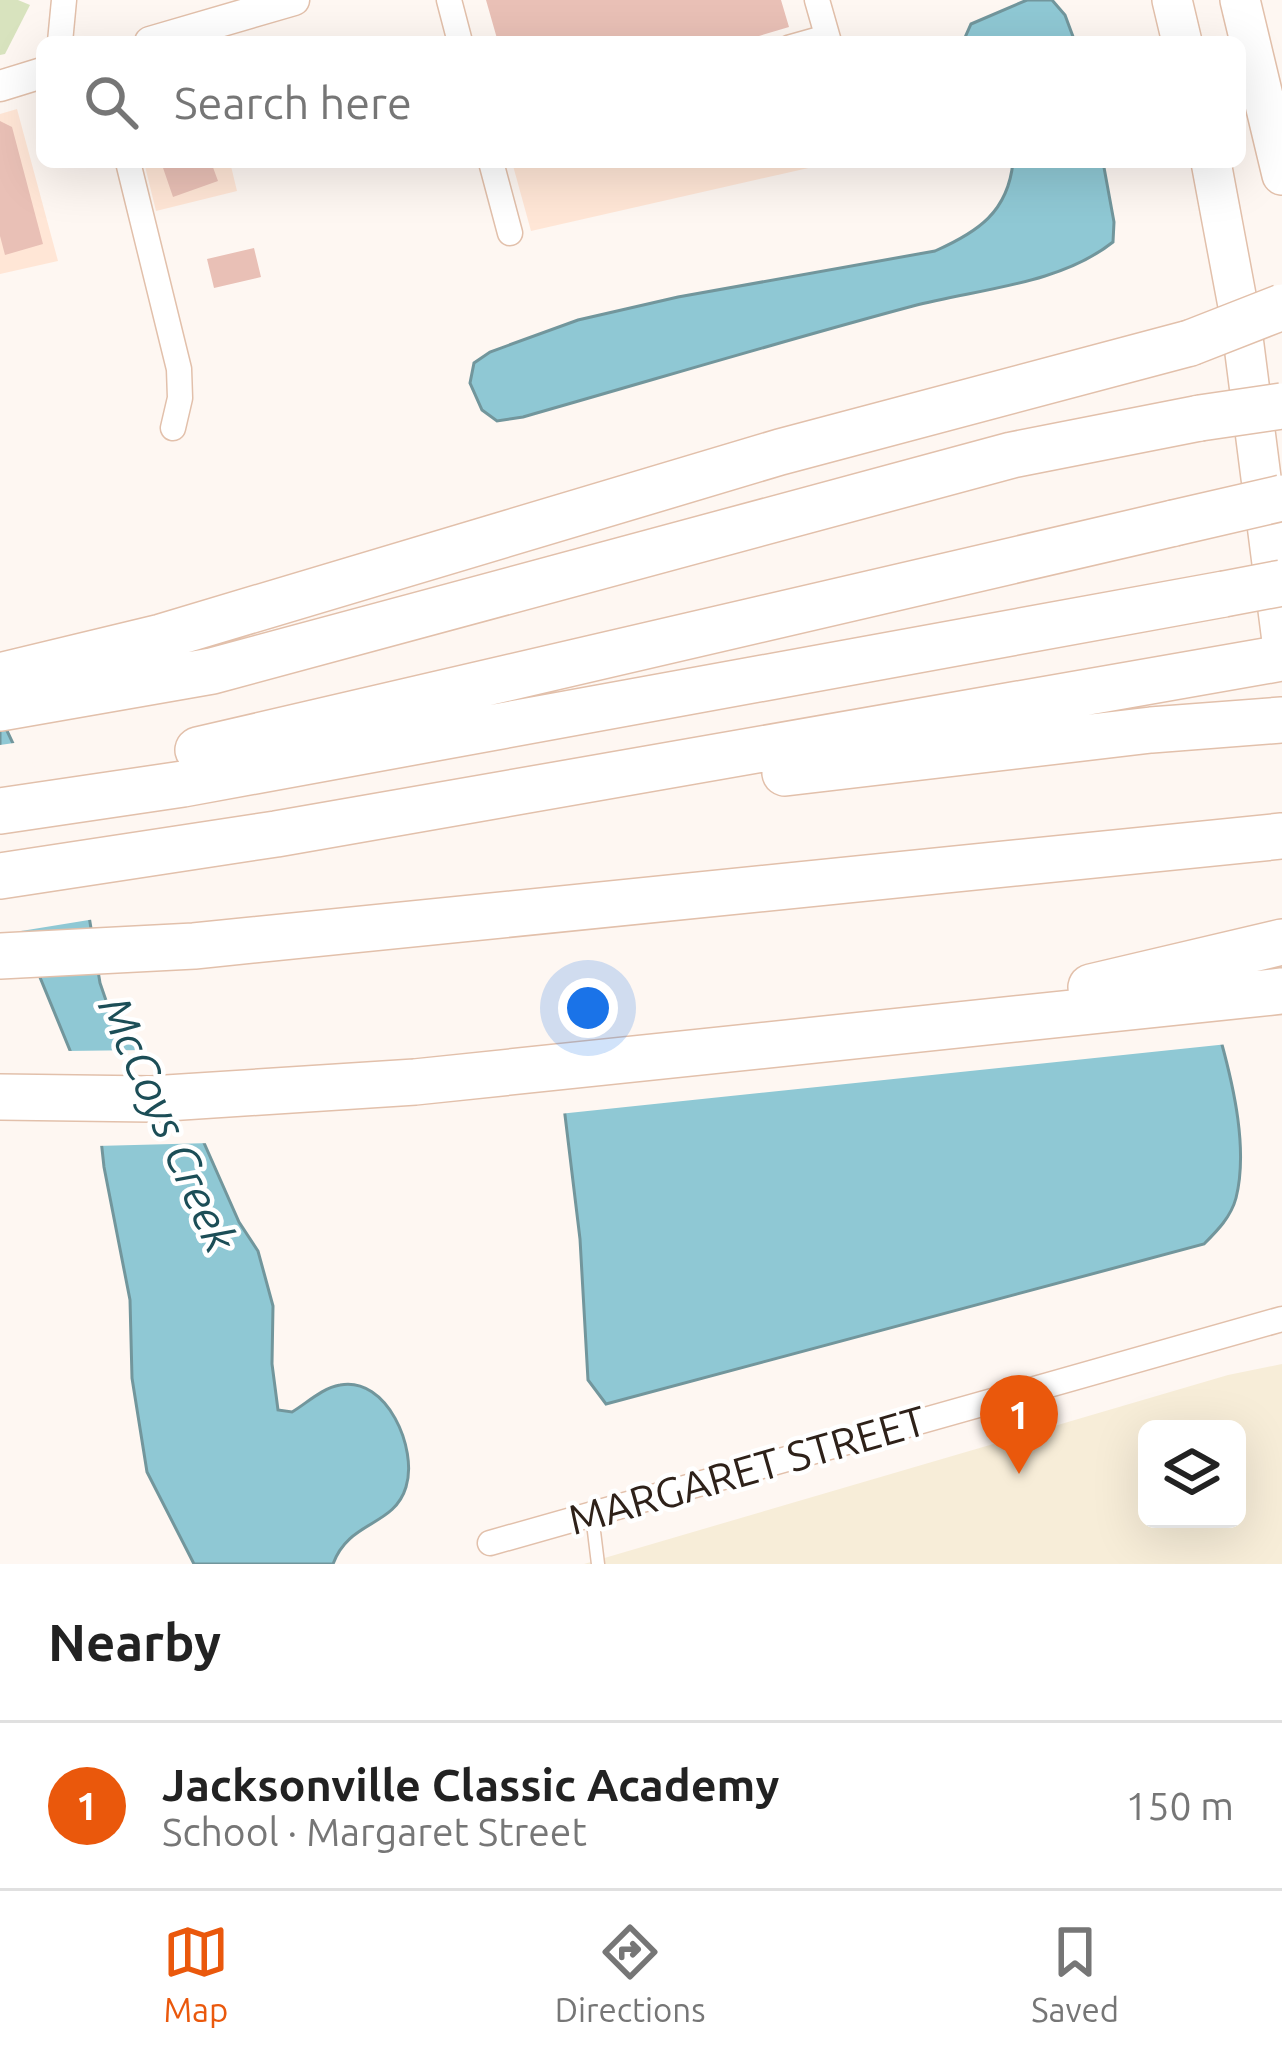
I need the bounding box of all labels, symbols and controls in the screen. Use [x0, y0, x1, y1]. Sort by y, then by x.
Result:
search box [36, 36, 1246, 168]
icon: search [78, 69, 144, 135]
text: Search here [174, 77, 412, 128]
your location [558, 978, 618, 1038]
water label: McCoys Creek [89, 988, 248, 1259]
pin: 1 [980, 1375, 1058, 1474]
street label: MARGARET STREET [563, 1396, 931, 1543]
map controls [1138, 1420, 1246, 1528]
button: layers [1138, 1420, 1246, 1528]
text: Nearby [48, 1613, 221, 1671]
text: Jacksonville Classic Academy [162, 1759, 779, 1810]
text: 1 [76, 1784, 98, 1827]
text: 150 m [1125, 1784, 1234, 1827]
text: School · Margaret Street [162, 1810, 587, 1853]
tab: Map [163, 1919, 229, 2028]
tab: Directions [555, 1919, 705, 2028]
tab: Saved [1031, 1919, 1119, 2028]

